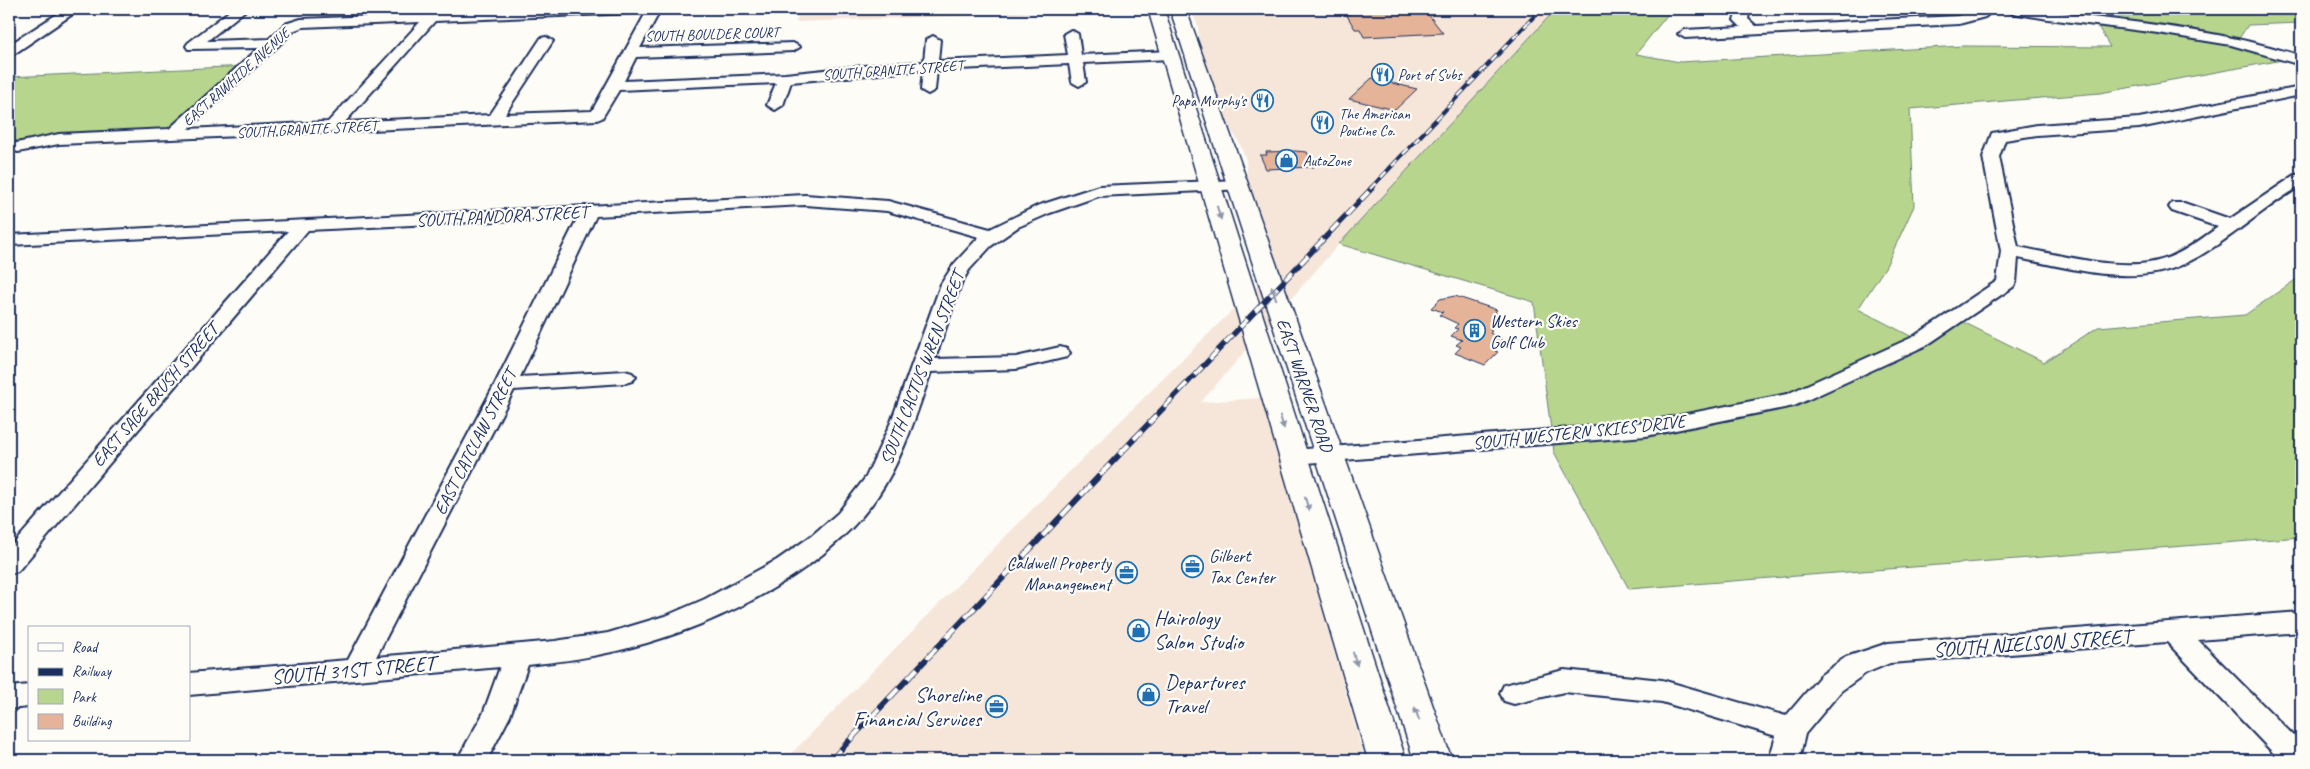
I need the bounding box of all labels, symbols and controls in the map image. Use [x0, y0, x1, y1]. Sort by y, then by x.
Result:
street label: EAST RAWHIDE AVENUE [179, 23, 295, 131]
street label: SOUTH BOULDER COURT [645, 23, 782, 46]
street label: SOUTH GRANITE STREET [822, 56, 968, 85]
restaurant icon: Port of Subs [1370, 63, 1394, 87]
place label: Port of Subs [1398, 66, 1463, 85]
restaurant icon: Papa Murphy's [1250, 89, 1274, 113]
place label: Papa Murphy's [1171, 92, 1248, 111]
place label: The American Poutine Co. [1339, 105, 1410, 141]
restaurant icon: The American Poutine Co. [1311, 111, 1335, 135]
street label: SOUTH GRANITE STREET [236, 116, 382, 143]
shop icon: AutoZone [1275, 149, 1299, 173]
place label: AutoZone [1303, 152, 1352, 171]
street label: SOUTH PANDORA STREET [416, 200, 593, 231]
one-way arrow [1215, 205, 1223, 220]
street label: SOUTH CACTUS WREN STREET [875, 264, 971, 468]
one-way arrow [1270, 285, 1277, 300]
place label: Western Skies Golf Club [1490, 310, 1578, 353]
street label: EAST SAGE BRUSH STREET [87, 315, 226, 471]
street label: EAST WARNER ROAD [1272, 315, 1339, 456]
building icon: Western Skies Golf Club [1462, 319, 1486, 343]
street label: EAST CATCLAW STREET [429, 361, 523, 518]
street label: SOUTH WESTERN SKIES DRIVE [1472, 410, 1688, 454]
one-way arrow [1278, 414, 1286, 429]
one-way arrow [1304, 497, 1312, 512]
place label: Gilbert Tax Center [1209, 545, 1277, 588]
place label: Caldwell Property Manangement [1007, 552, 1114, 595]
office icon: Gilbert Tax Center [1181, 554, 1205, 578]
office icon: Caldwell Property Manangement [1115, 561, 1139, 585]
place label: Hairology Salon Studio [1154, 605, 1246, 655]
shop icon: Hairology Salon Studio [1126, 618, 1150, 642]
street label: SOUTH NIELSON STREET [1932, 623, 2137, 663]
legend [28, 626, 190, 742]
text: Road [72, 638, 99, 657]
street label: SOUTH 31ST STREET [270, 649, 441, 690]
one-way arrow [1352, 652, 1360, 667]
text: Railway [72, 662, 113, 681]
place label: Departures Travel [1165, 669, 1246, 719]
place label: Shoreline Financial Services [854, 682, 983, 732]
shop icon: Departures Travel [1137, 682, 1161, 706]
text: Park [72, 688, 97, 707]
office icon: Shoreline Financial Services [985, 695, 1009, 719]
one-way arrow [1413, 706, 1421, 721]
text: Building [72, 712, 112, 731]

